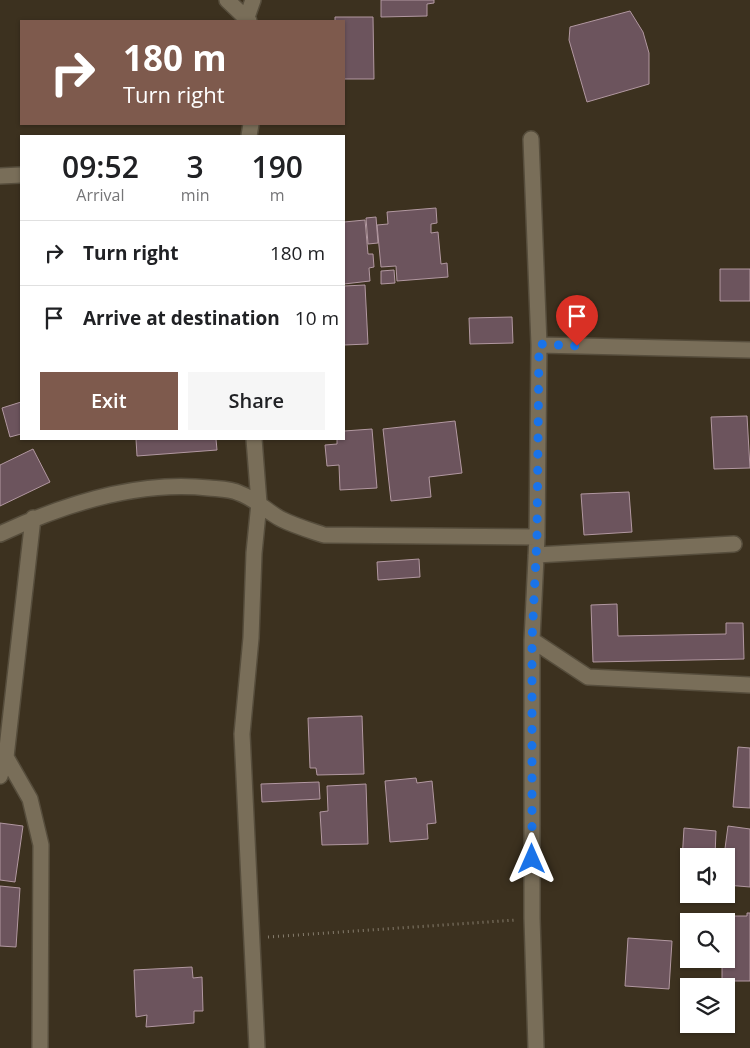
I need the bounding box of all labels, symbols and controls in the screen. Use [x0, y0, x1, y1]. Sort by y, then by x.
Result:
text: 180 m [123, 34, 227, 81]
icon: right [40, 40, 105, 105]
text: Turn right [123, 79, 225, 109]
text: 09:52 [62, 146, 139, 187]
text: 3 [187, 146, 204, 187]
text: 190 [252, 146, 303, 187]
text: Arrival [76, 184, 125, 206]
text: min [181, 184, 210, 206]
text: m [270, 184, 285, 206]
icon: right [40, 239, 68, 267]
text: Turn right [83, 240, 178, 266]
text: 180 m [270, 240, 325, 266]
pin [556, 295, 598, 346]
icon: arrive [563, 302, 591, 330]
icon: arrive [40, 304, 68, 332]
text: Arrive at destination [83, 305, 280, 331]
text: 10 m [295, 305, 339, 331]
button: Exit [40, 372, 178, 430]
button: Share [188, 372, 325, 430]
position arrow [505, 832, 557, 884]
map controls [680, 848, 735, 1033]
button: sound [680, 848, 735, 903]
button: search [680, 913, 735, 968]
button: layers [680, 978, 735, 1033]

